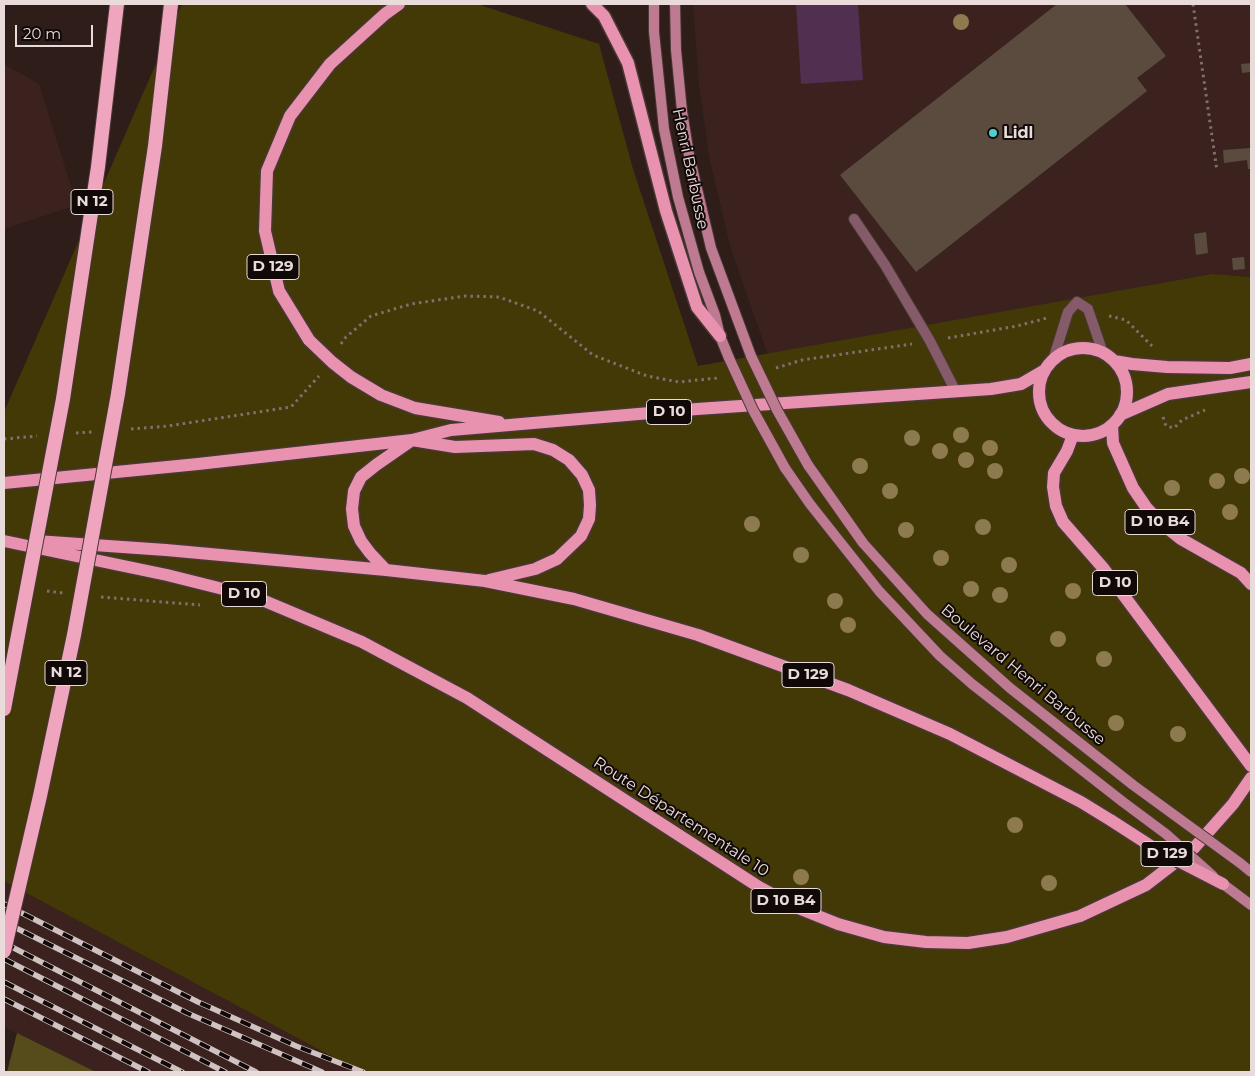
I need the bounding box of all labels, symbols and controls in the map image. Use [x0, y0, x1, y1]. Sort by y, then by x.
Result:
scale bar [18, 15, 95, 47]
text: 20 m [23, 24, 61, 43]
street label: Henri Barbusse [668, 107, 712, 231]
place label: Lidl [1003, 123, 1033, 143]
marker: Lidl [987, 127, 999, 139]
road number: N 12 [71, 190, 113, 214]
road number: D 129 [247, 254, 299, 280]
road number: D 10 [646, 400, 692, 424]
road number: D 10 B4 [1125, 510, 1195, 534]
road number: D 10 [1092, 570, 1138, 596]
road number: D 10 [222, 582, 266, 606]
street label: Boulevard Henri Barbusse [937, 601, 1109, 749]
road number: N 12 [45, 660, 87, 686]
road number: D 129 [782, 662, 834, 688]
street label: Route Départementale 10 [590, 753, 772, 881]
road number: D 129 [1141, 842, 1193, 866]
road number: D 10 B4 [751, 888, 821, 914]

